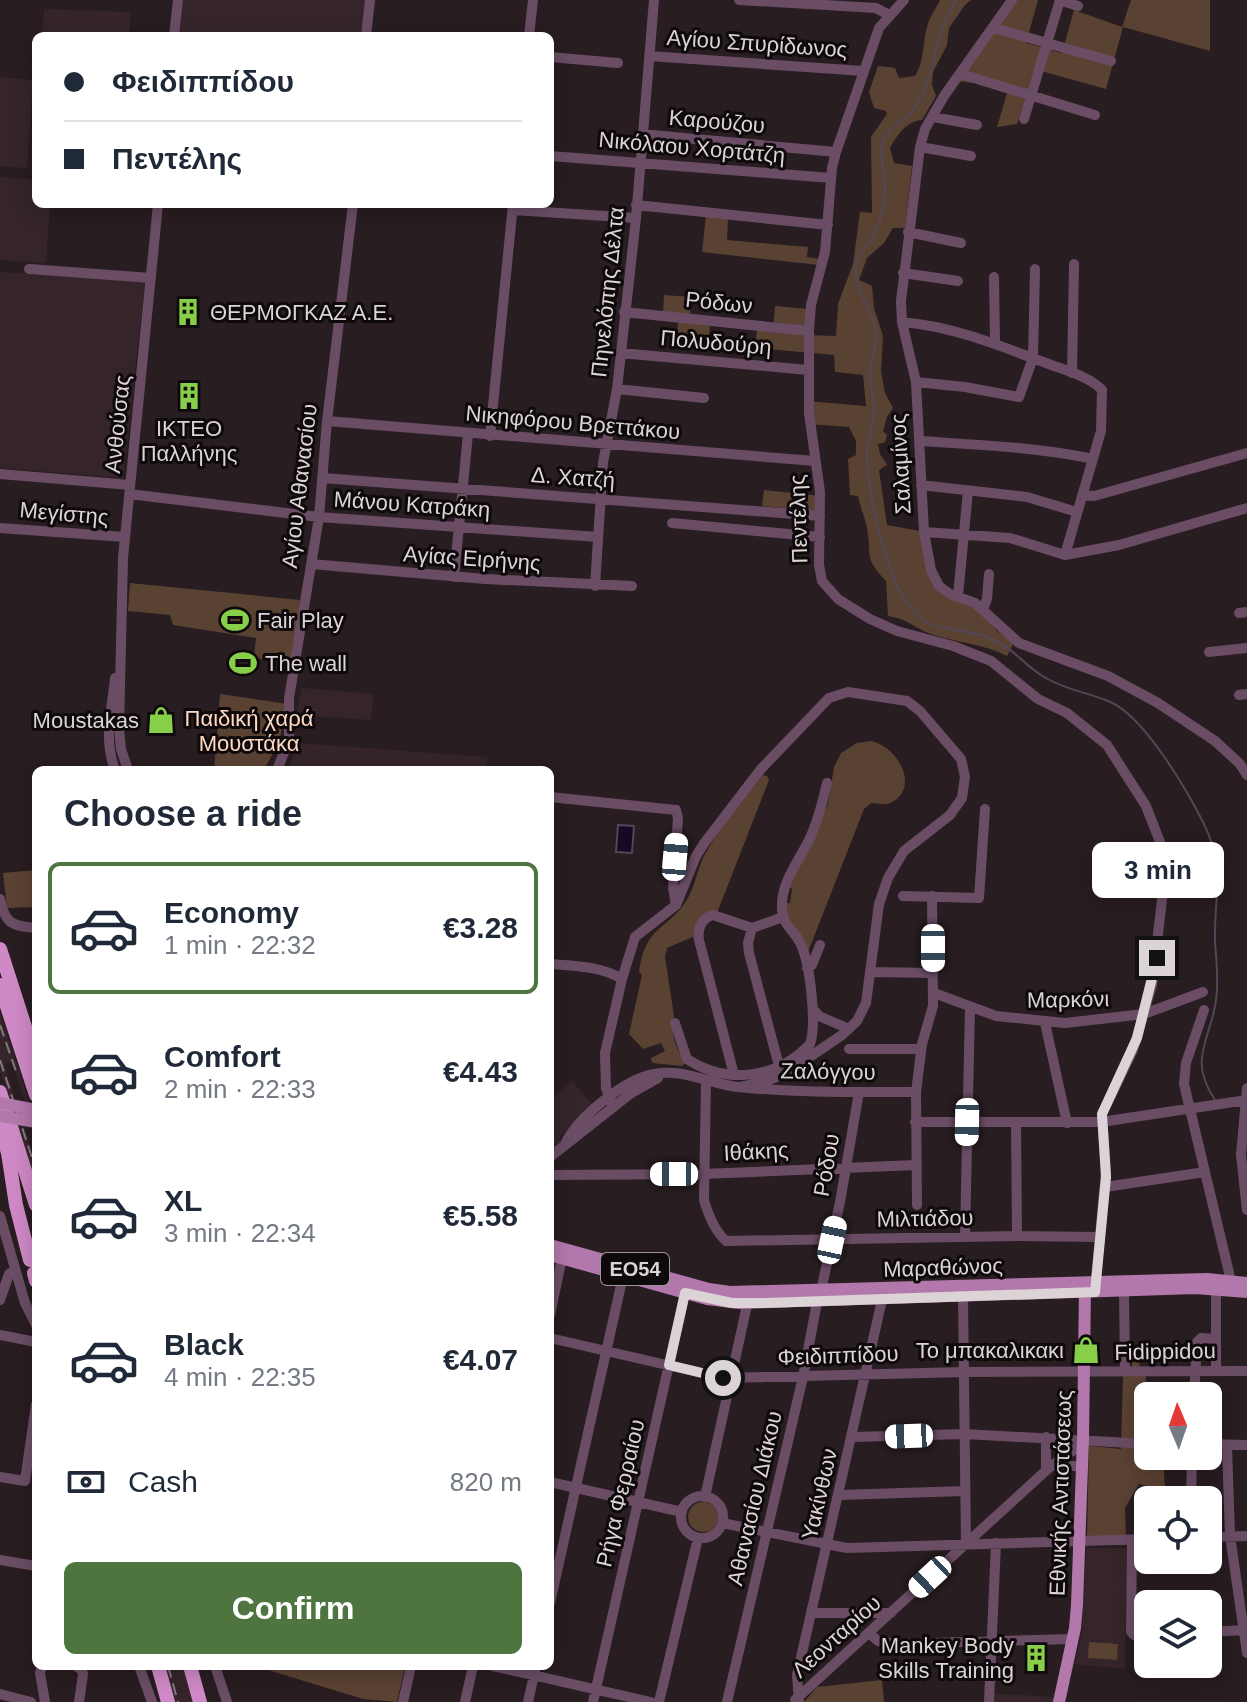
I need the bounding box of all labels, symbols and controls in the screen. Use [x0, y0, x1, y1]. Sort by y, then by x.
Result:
street label: Αγίου Σπυρίδωνος [666, 25, 848, 62]
text: Φειδιππίδου [112, 65, 294, 98]
street label: Καρούζου [668, 105, 766, 138]
street label: Νικόλαου Χορτάτζη [598, 127, 786, 168]
text: Πεντέλης [112, 142, 242, 175]
street label: Πηνελόπης Δέλτα [586, 205, 629, 378]
street label: Ρόδων [684, 287, 754, 318]
building icon: ΘΕΡΜΟΓΚΑΖ Α.Ε. [173, 297, 203, 327]
place label: ΘΕΡΜΟΓΚΑΖ Α.Ε. [210, 300, 393, 325]
street label: Πολυδούρη [659, 325, 773, 360]
street label: Ανθούσας [100, 374, 135, 474]
building icon: ΙΚΤΕΟ Παλλήνης [174, 381, 204, 411]
street label: Νικηφόρου Βρεττάκου [465, 401, 681, 444]
street label: Αγίου Αθανασίου [277, 402, 322, 570]
street label: Σαλαμίνος [885, 413, 916, 515]
place label: ΙΚΤΕΟ Παλλήνης [141, 416, 237, 466]
street label: Δ. Χατζή [530, 462, 616, 493]
street label: Πεντέλης [784, 474, 813, 564]
street label: Μάνου Κατράκη [333, 487, 491, 522]
street label: Μεγίστης [18, 497, 109, 530]
street label: Αγίας Ειρήνης [402, 541, 542, 576]
sports icon: Fair Play [220, 605, 250, 635]
place label: Fair Play [257, 608, 344, 633]
sports icon: The wall [228, 648, 258, 678]
place label: The wall [265, 651, 347, 676]
shop icon: Moustakas [146, 705, 176, 735]
park label: Παιδική χαρά Μουστάκα [185, 706, 314, 756]
place label: Moustakas [33, 708, 139, 733]
text: Choose a ride [64, 793, 302, 834]
car [661, 832, 689, 882]
callout: 3 min [1091, 842, 1223, 898]
text: 3 min [1124, 855, 1192, 885]
icon: car [68, 892, 140, 964]
text: Economy [164, 896, 299, 929]
text: €3.28 [443, 911, 518, 944]
car [921, 924, 945, 972]
text: 1 min · 22:32 [164, 930, 316, 960]
route end [1139, 940, 1175, 976]
street label: Μαρκόνι [1027, 986, 1110, 1013]
icon: car [68, 1036, 140, 1108]
text: Comfort [164, 1040, 281, 1073]
text: €4.43 [443, 1055, 518, 1088]
street label: Ζαλόγγου [780, 1058, 876, 1085]
text: 2 min · 22:33 [164, 1074, 316, 1104]
car [955, 1098, 979, 1146]
street label: Ρόδου [809, 1132, 844, 1198]
street label: Ιθάκης [723, 1137, 789, 1166]
car [650, 1162, 698, 1186]
icon: car [68, 1180, 140, 1252]
text: XL [164, 1184, 202, 1217]
text: €5.58 [443, 1199, 518, 1232]
street label: Μιλτιάδου [876, 1205, 974, 1232]
car [815, 1214, 849, 1266]
text: 3 min · 22:34 [164, 1218, 316, 1248]
road number: ΕΟ54 [601, 1253, 669, 1285]
street label: Μαραθώνος [883, 1253, 1003, 1282]
icon: car [68, 1324, 140, 1396]
text: Black [164, 1328, 244, 1361]
shop icon: Το μπακαλικακι [1071, 1335, 1101, 1365]
place label: Το μπακαλικακι [916, 1338, 1064, 1363]
street label: Fidippidou [1114, 1338, 1216, 1365]
street label: Φειδιππίδου [777, 1341, 899, 1370]
text: €4.07 [443, 1343, 518, 1376]
route start [705, 1360, 741, 1396]
text: 4 min · 22:35 [164, 1362, 316, 1392]
north arrow [1134, 1382, 1222, 1470]
map controls [1134, 1382, 1222, 1678]
street label: Εθνικής Αντιστάσεως [1044, 1390, 1077, 1597]
street label: Αθανασίου Διάκου [722, 1408, 787, 1588]
street label: Ρήγα Φερραίου [591, 1417, 650, 1569]
car [885, 1423, 933, 1449]
street label: Υακίνθων [797, 1446, 842, 1542]
icon: cash [64, 1460, 108, 1504]
text: Cash [128, 1465, 198, 1498]
text: 820 m [450, 1467, 522, 1497]
button: locate [1134, 1486, 1222, 1574]
car [904, 1552, 956, 1602]
button: Confirm [64, 1562, 522, 1654]
street label: Λεονταρίου [787, 1590, 886, 1683]
button: layers [1134, 1590, 1222, 1678]
place label: Mankey Body Skills Training [878, 1633, 1014, 1683]
building icon: Mankey Body Skills Training [1021, 1643, 1051, 1673]

